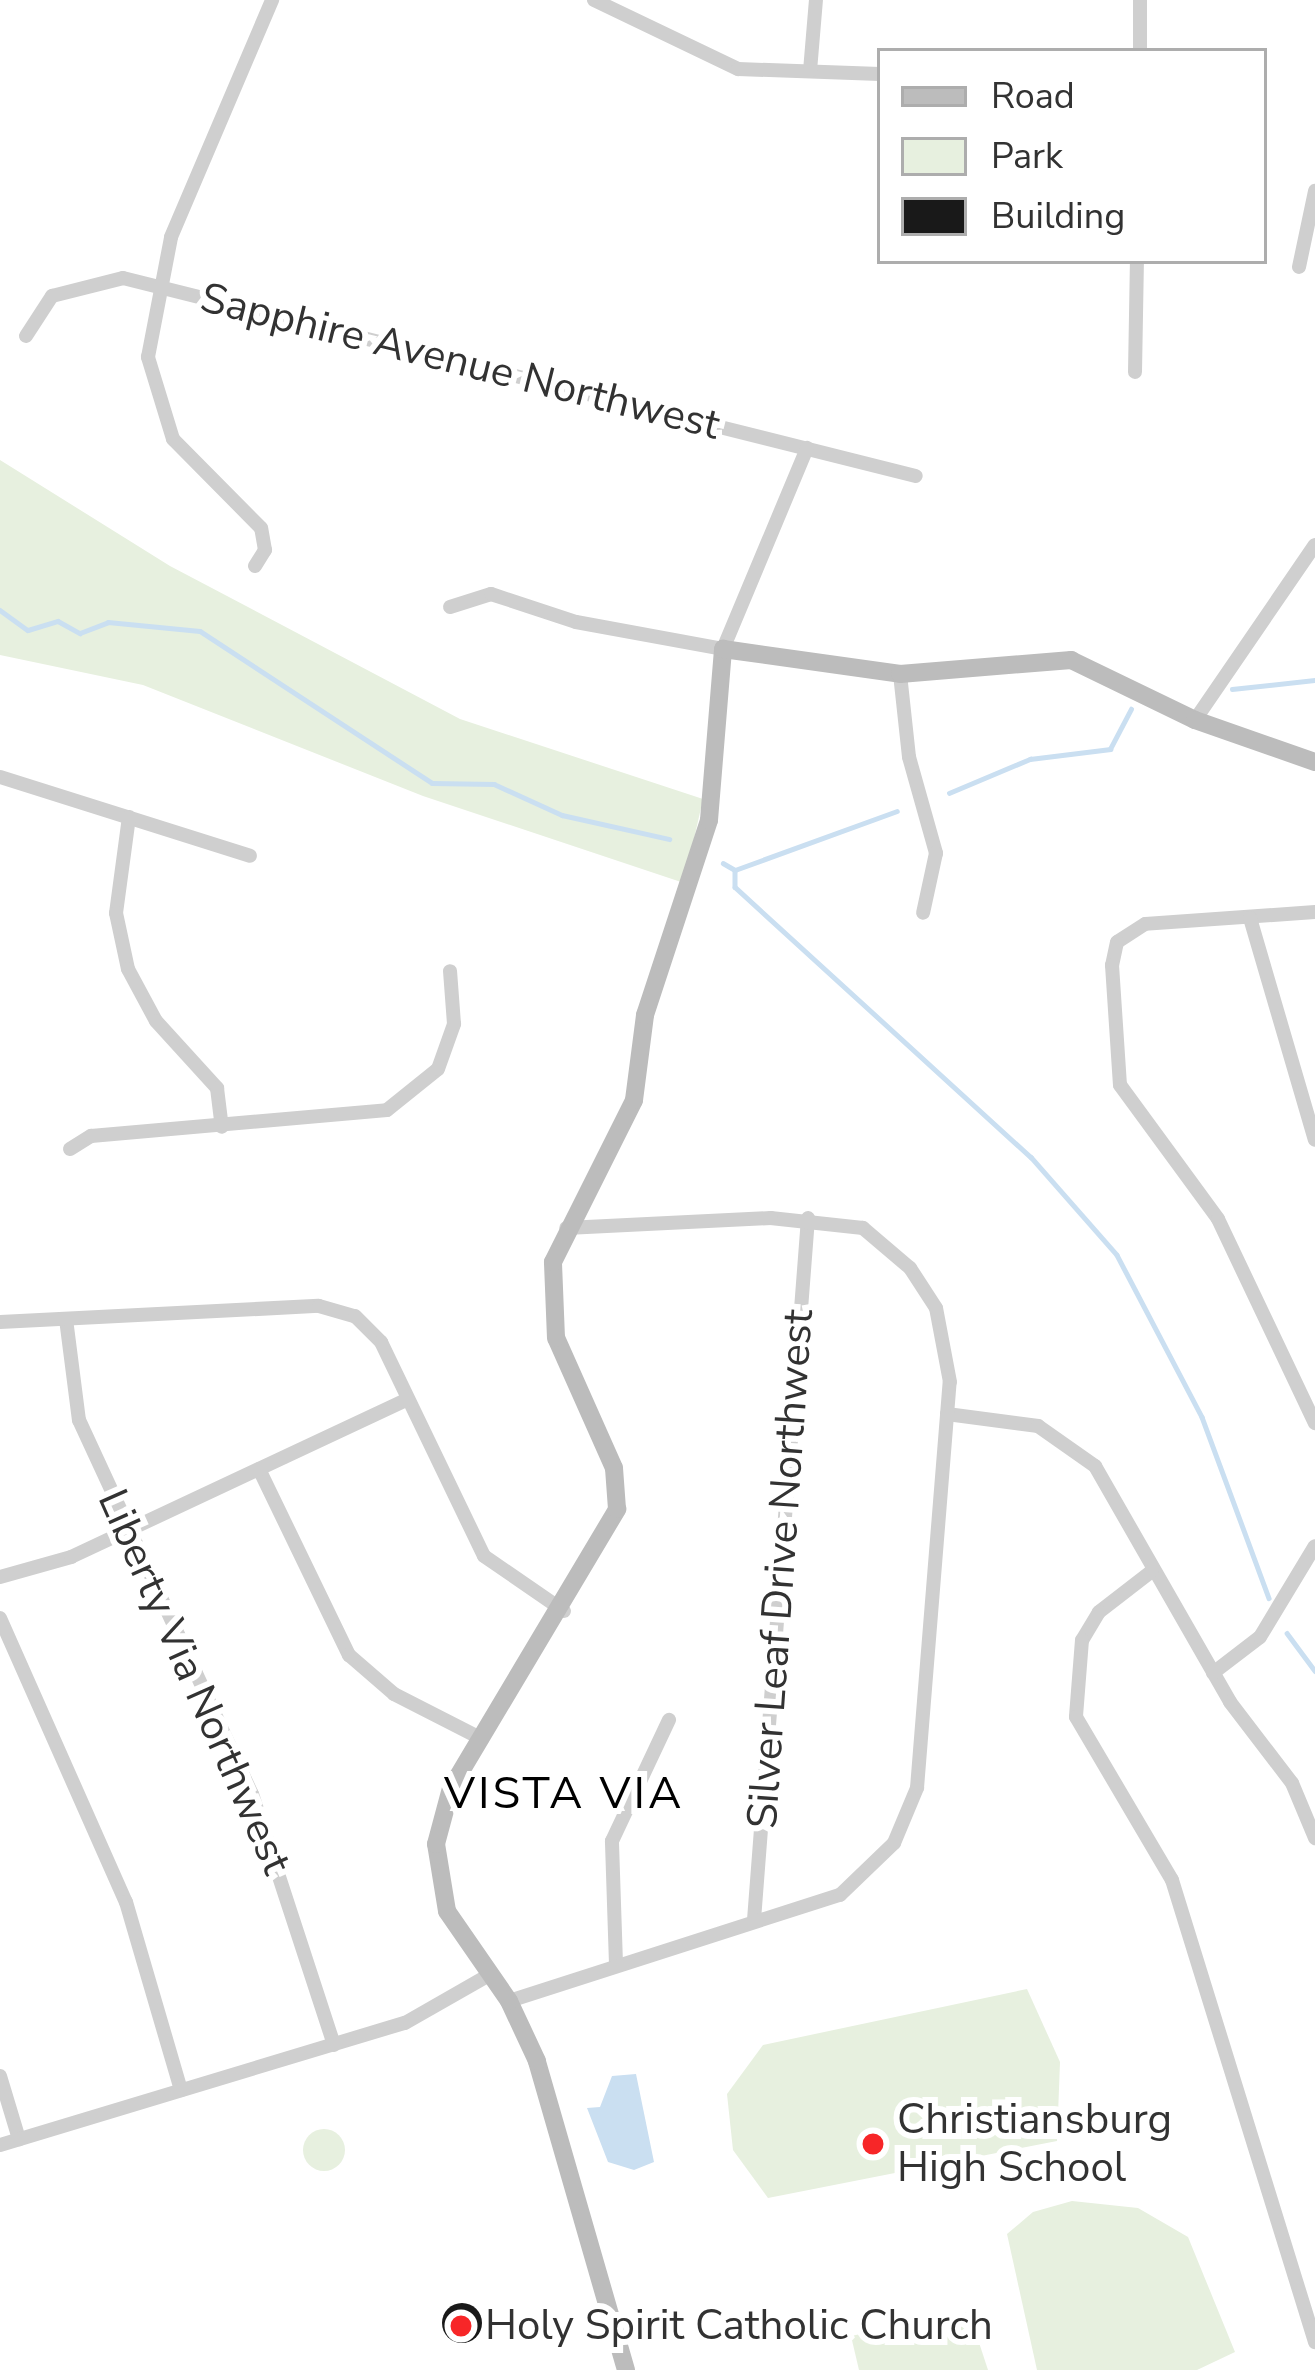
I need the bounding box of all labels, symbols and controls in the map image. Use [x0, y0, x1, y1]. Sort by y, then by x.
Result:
legend [877, 48, 1267, 264]
text: Road [991, 72, 1075, 121]
text: Park [991, 132, 1063, 181]
text: Building [991, 192, 1125, 241]
street label: Sapphire Avenue Northwest [195, 273, 725, 451]
street label: Silver Leaf Drive Northwest [738, 1308, 824, 1830]
street label: Liberty Via Northwest [86, 1482, 302, 1882]
district label: VISTA VIA [444, 1767, 684, 1821]
place label: Christiansburg High School [897, 2095, 1172, 2194]
marker: Christiansburg High School [860, 2131, 886, 2157]
place label: Holy Spirit Catholic Church [485, 2301, 993, 2351]
marker: Holy Spirit Catholic Church [448, 2313, 474, 2339]

